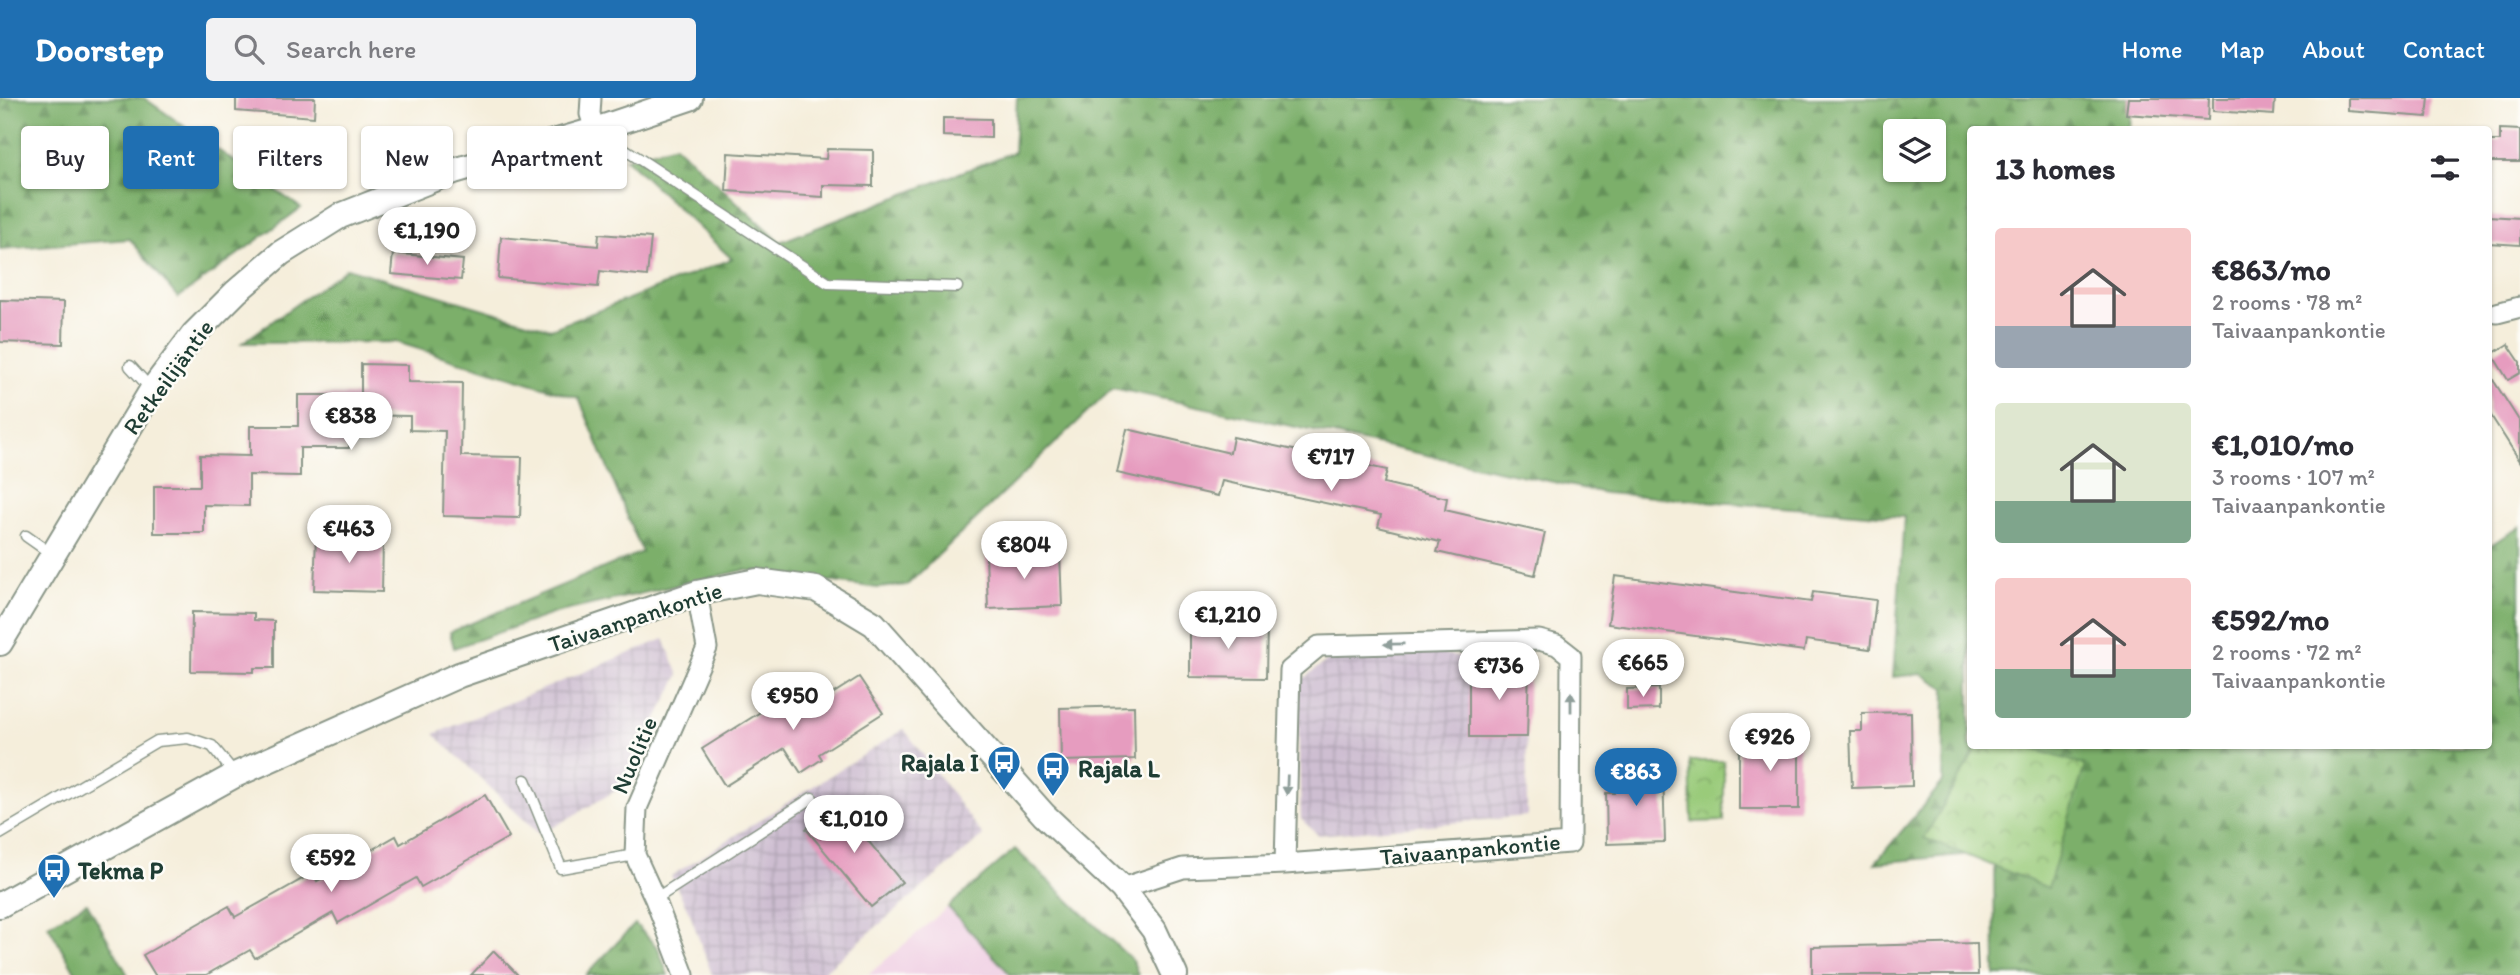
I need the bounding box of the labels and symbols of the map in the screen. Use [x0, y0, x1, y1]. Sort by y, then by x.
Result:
pin: €1,190 [370, 208, 484, 267]
street label: Retkeilijäntie [116, 314, 220, 440]
pin: €838 [310, 392, 392, 452]
pin: €717 [1290, 434, 1372, 493]
pin: €463 [308, 505, 390, 565]
pin: €804 [983, 522, 1065, 581]
street label: Taivaanpankontie [544, 575, 726, 659]
pin: €1,210 [1171, 592, 1285, 651]
one-way arrow [1382, 638, 1404, 649]
pin: €665 [1602, 640, 1684, 699]
pin: €736 [1458, 642, 1540, 702]
pin: €950 [752, 672, 834, 732]
one-way arrow [1565, 690, 1577, 712]
street label: Nuolitie [605, 712, 663, 798]
pin: €926 [1729, 714, 1811, 773]
bus stop icon: Rajala I [985, 743, 1023, 792]
place label: Rajala I [901, 748, 979, 778]
pin: €863 [1595, 748, 1677, 808]
bus stop icon: Rajala L [1034, 749, 1072, 798]
place label: Rajala L [1078, 754, 1160, 784]
one-way arrow [1281, 774, 1293, 796]
pin: €1,010 [797, 796, 911, 855]
street label: Taivaanpankontie [1378, 827, 1562, 871]
pin: €592 [290, 834, 372, 894]
bus stop icon: Tekma P [35, 851, 73, 900]
place label: Tekma P [77, 856, 163, 885]

